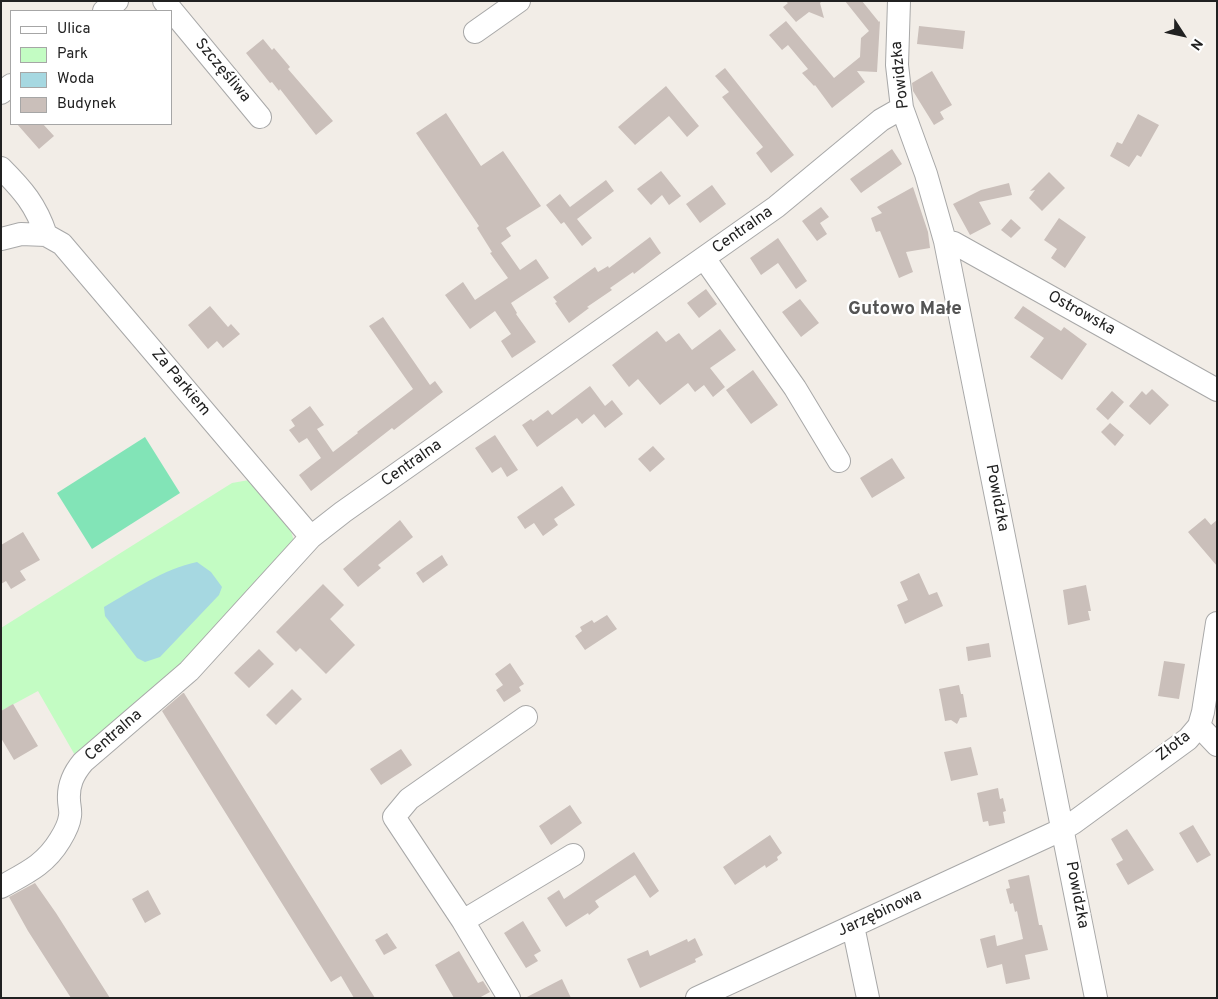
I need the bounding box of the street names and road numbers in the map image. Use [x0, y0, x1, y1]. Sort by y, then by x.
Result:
street label: Szczęśliwa [190, 35, 254, 107]
street label: Powidzka [888, 40, 914, 110]
street label: Centralna [709, 203, 777, 259]
street label: Ostrowska [1044, 288, 1118, 340]
street label: Za Parkiem [146, 345, 214, 421]
street label: Centralna [378, 436, 446, 492]
street label: Powidzka [980, 463, 1012, 533]
street label: Centralna [82, 706, 146, 766]
street label: Złota [1153, 728, 1195, 766]
street label: Powidzka [1060, 860, 1092, 930]
street label: Jarzębinowa [835, 886, 925, 942]

